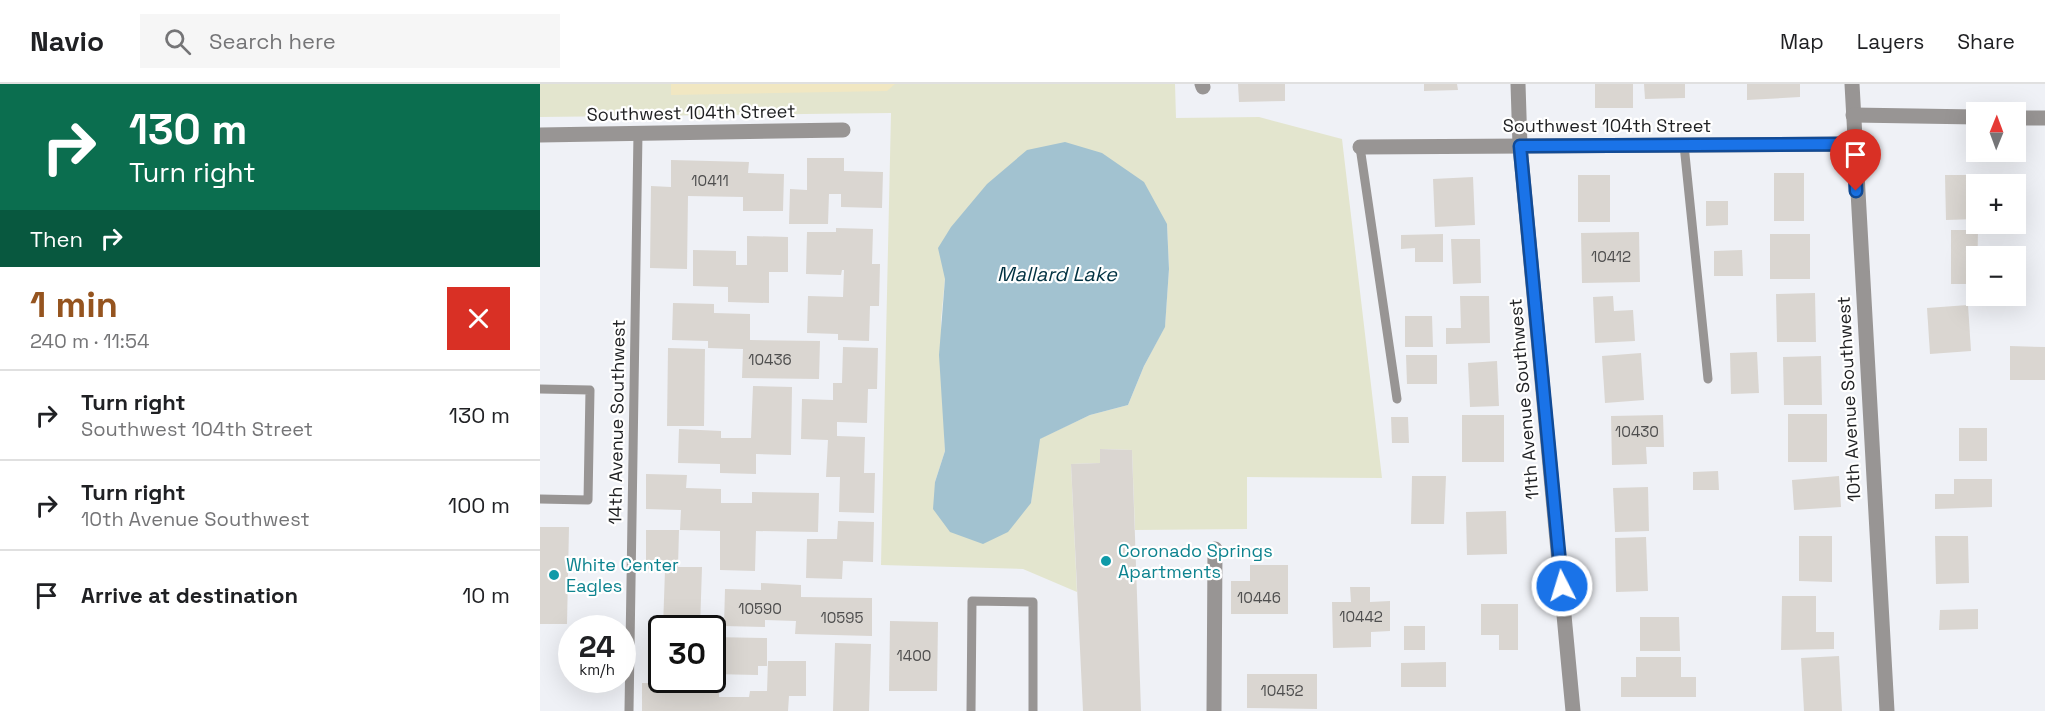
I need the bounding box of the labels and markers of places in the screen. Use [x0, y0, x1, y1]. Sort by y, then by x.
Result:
pin [1830, 129, 1881, 191]
place label: Coronado Springs Apartments [1118, 539, 1273, 583]
place label: White Center Eagles [566, 553, 679, 597]
marker: Coronado Springs Apartments [1099, 554, 1113, 568]
marker: White Center Eagles [547, 568, 561, 582]

